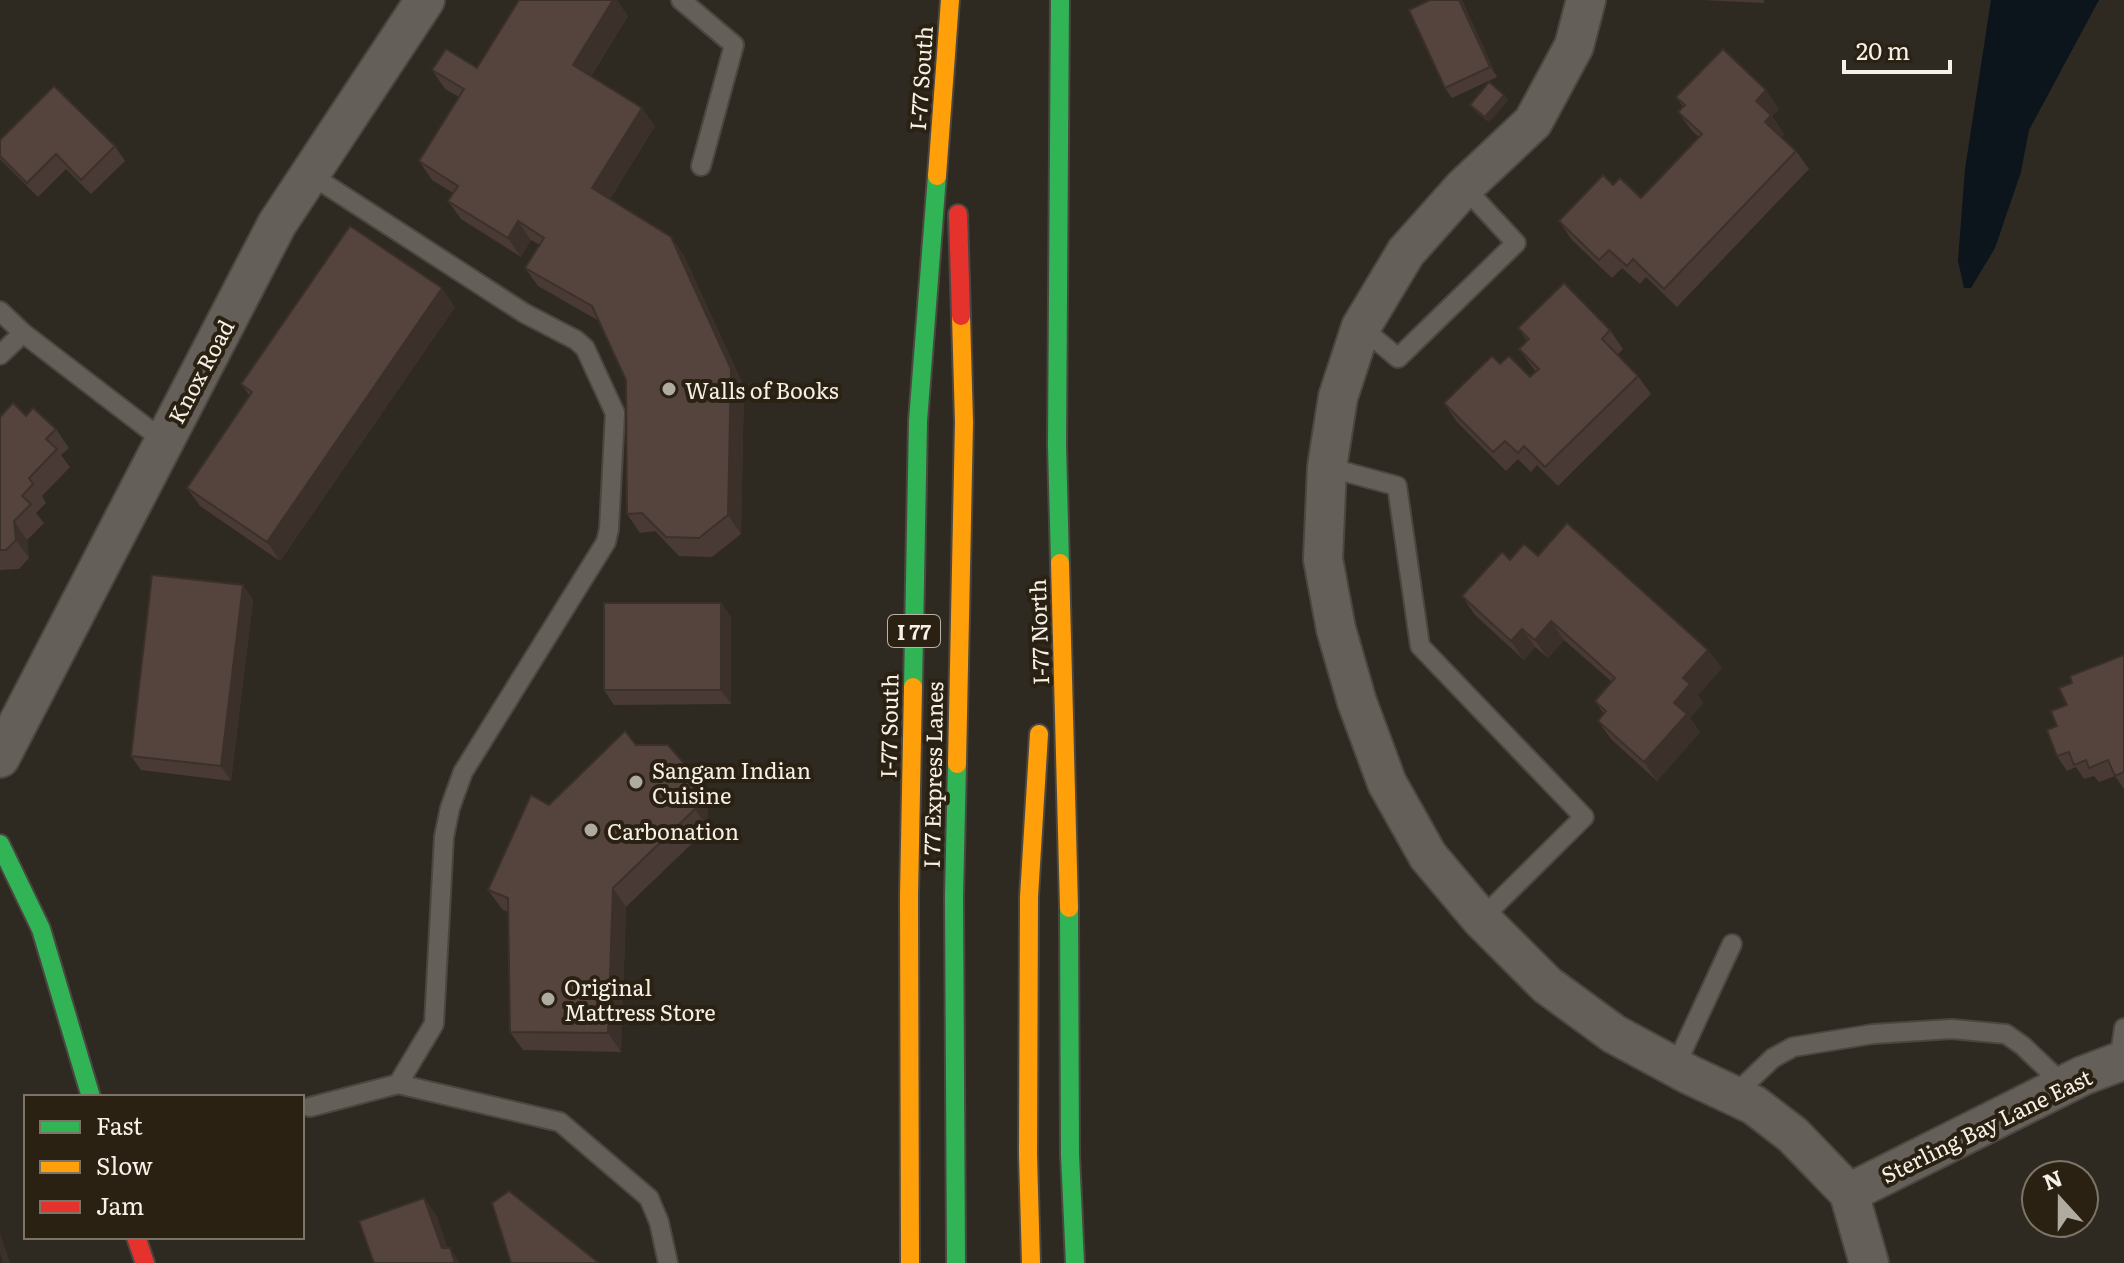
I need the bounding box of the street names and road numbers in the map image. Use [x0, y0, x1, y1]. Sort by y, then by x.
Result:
street label: I-77 South [900, 25, 940, 131]
street label: Knox Road [159, 313, 241, 429]
street label: I-77 North [1020, 578, 1056, 686]
road number: I 77 [888, 615, 940, 647]
street label: I-77 South [871, 673, 905, 779]
street label: I 77 Express Lanes [914, 681, 950, 869]
street label: Sterling Bay Lane East [1875, 1059, 2097, 1191]

